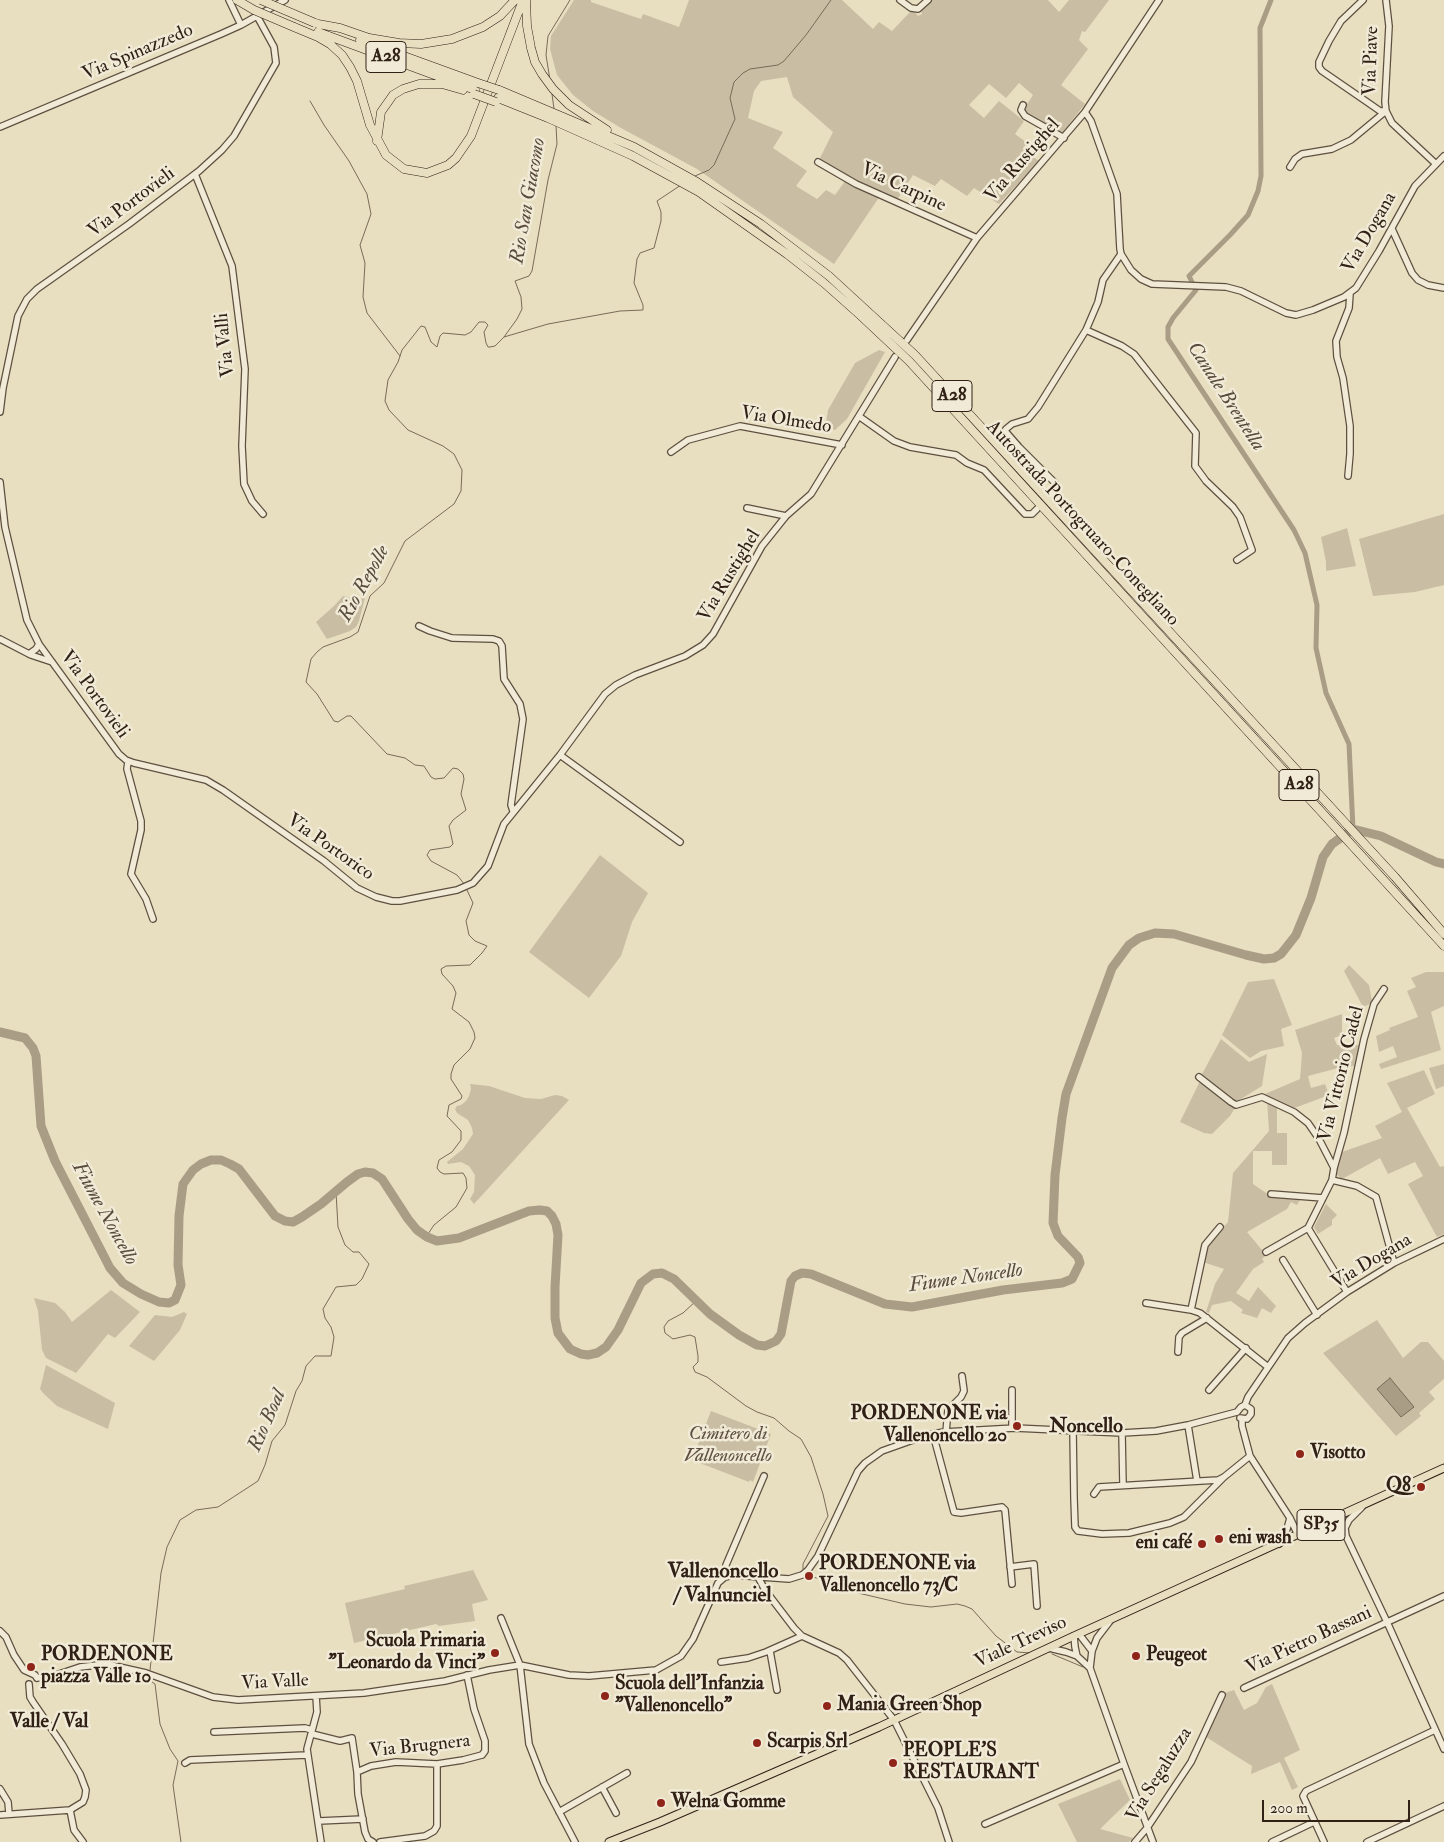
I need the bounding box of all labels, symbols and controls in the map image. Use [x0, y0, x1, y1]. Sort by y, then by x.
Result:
street label: Via Spinazzedo [79, 19, 197, 87]
street label: Via Piave [1359, 26, 1385, 96]
road number: A28 [366, 42, 406, 72]
street label: Via Rustighel [981, 115, 1065, 207]
water label: Rio San Giacomo [506, 136, 552, 266]
street label: Via Carpine [857, 158, 949, 218]
street label: Via Portovieli [84, 163, 180, 243]
street label: Via Dogana [1338, 188, 1402, 278]
street label: Via Valli [211, 312, 241, 378]
water label: Canale Brentella [1181, 338, 1269, 456]
road number: A28 [932, 381, 972, 412]
street label: Via Olmedo [739, 403, 833, 439]
street label: Autostrada Portogruaro-Conegliano [981, 416, 1183, 632]
street label: Via Rustighel [694, 526, 766, 626]
water label: Rio Repolle [334, 542, 396, 626]
street label: Via Portovieli [54, 647, 134, 743]
road number: A28 [1279, 770, 1319, 800]
street label: Via Portorico [282, 810, 378, 886]
street label: Via Vittorio Cadel [1314, 1004, 1370, 1144]
water label: Fiume Noncello [66, 1158, 142, 1270]
street label: Via Dogana [1328, 1229, 1416, 1295]
water label: Fiume Noncello [908, 1259, 1024, 1299]
water label: Rio Boal [244, 1386, 292, 1456]
place label: PORDENONE via Vallenoncello 20 [850, 1404, 1007, 1448]
district label: Noncello [1049, 1416, 1123, 1440]
marker: PORDENONE via Vallenoncello 20 [1011, 1420, 1023, 1432]
park label: Cimitero di Vallenoncello [684, 1424, 772, 1468]
place label: Visotto [1310, 1443, 1365, 1465]
marker: Visotto [1294, 1448, 1306, 1460]
place label: Q8 [1386, 1476, 1411, 1498]
marker: Q8 [1415, 1481, 1427, 1493]
road number: SP35 [1297, 1510, 1345, 1540]
place label: eni wash [1229, 1528, 1292, 1550]
place label: eni café [1136, 1533, 1192, 1555]
marker: eni wash [1213, 1533, 1225, 1545]
marker: eni café [1196, 1538, 1208, 1550]
place label: PORDENONE via Vallenoncello 73/C [819, 1554, 976, 1598]
district label: Vallenoncello / Valnunciel [668, 1559, 778, 1609]
marker: PORDENONE via Vallenoncello 73/C [803, 1570, 815, 1582]
street label: Via Pietro Bassani [1242, 1602, 1376, 1680]
street label: Viale Treviso [971, 1612, 1071, 1674]
place label: Scuola Primaria "Leonardo da Vinci" [328, 1631, 485, 1675]
place label: PORDENONE piazza Valle 10 [41, 1645, 173, 1689]
place label: Peugeot [1146, 1645, 1207, 1667]
marker: Scuola Primaria "Leonardo da Vinci" [489, 1647, 501, 1659]
marker: Peugeot [1130, 1650, 1142, 1662]
marker: PORDENONE piazza Valle 10 [25, 1661, 37, 1673]
street label: Via Valle [241, 1670, 309, 1696]
place label: Scuola dell’Infanzia "Vallenoncello" [615, 1674, 764, 1718]
marker: Scuola dell’Infanzia "Vallenoncello" [599, 1690, 611, 1702]
place label: Mania Green Shop [837, 1695, 982, 1717]
marker: Mania Green Shop [821, 1700, 833, 1712]
district label: Valle / Val [10, 1711, 88, 1735]
street label: Via Segaluzza [1122, 1724, 1198, 1826]
street label: Via Brugnera [368, 1730, 472, 1764]
place label: Scarpis Srl [767, 1732, 848, 1754]
marker: Scarpis Srl [751, 1737, 763, 1749]
place label: PEOPLE'S RESTAURANT [903, 1741, 1039, 1785]
marker: PEOPLE'S RESTAURANT [887, 1757, 899, 1769]
scale bar [1264, 1790, 1412, 1822]
place label: Welna Gomme [671, 1792, 786, 1814]
marker: Welna Gomme [655, 1797, 667, 1809]
text: 200 m [1270, 1799, 1308, 1818]

